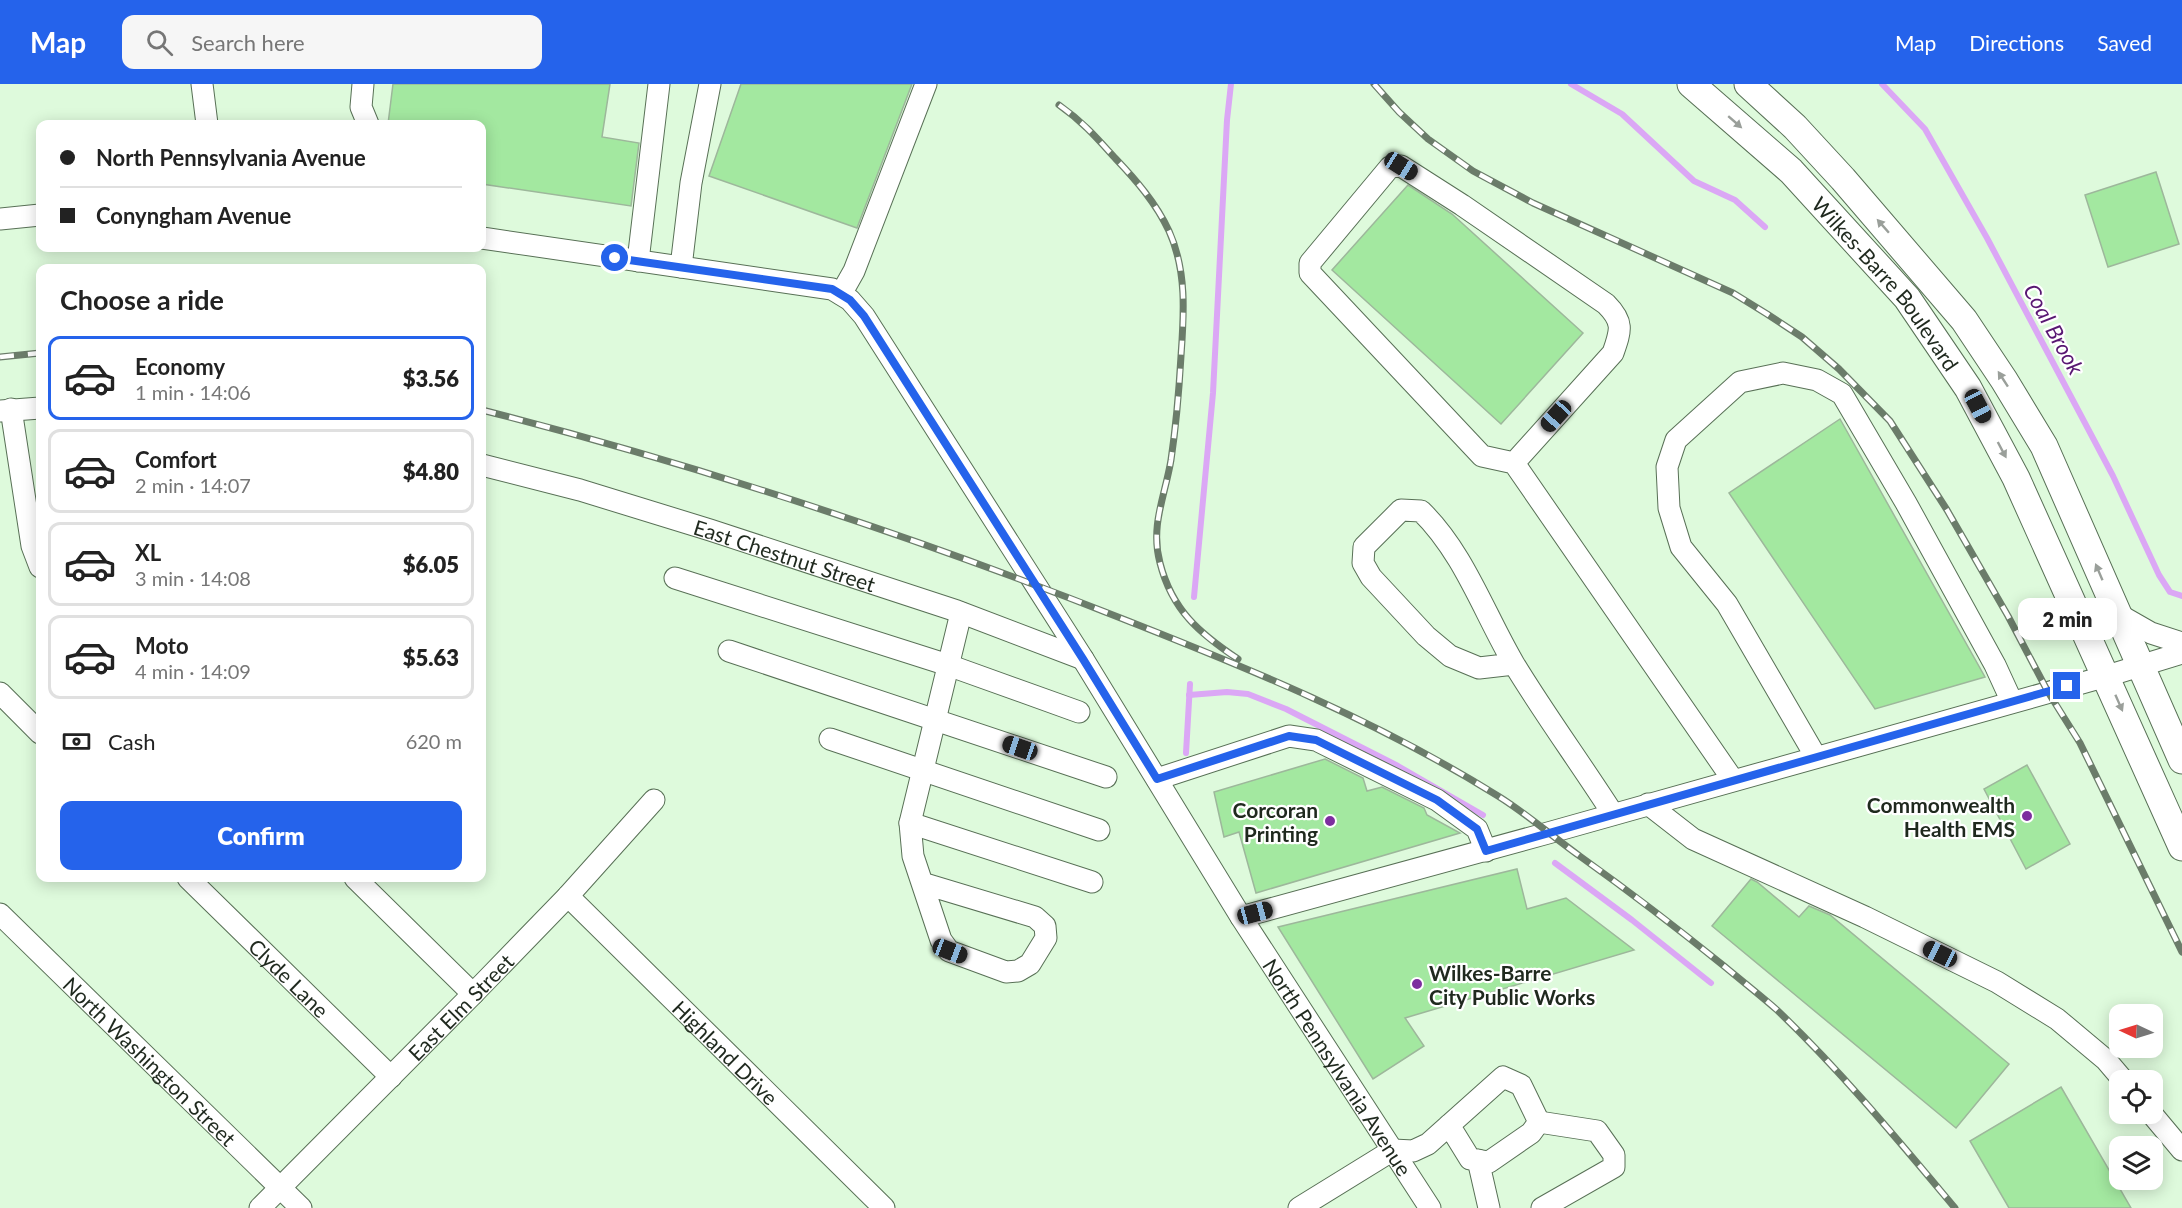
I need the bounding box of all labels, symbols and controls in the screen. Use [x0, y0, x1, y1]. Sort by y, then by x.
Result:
search box [122, 15, 542, 69]
text: Map [30, 25, 86, 59]
icon: search [143, 26, 176, 59]
text: Search here [191, 29, 305, 56]
text: Map [1895, 30, 1936, 55]
text: Directions [1969, 30, 2064, 55]
text: Saved [2097, 30, 2152, 55]
one-way arrow [1727, 115, 1742, 128]
text: North Pennsylvania Avenue [96, 144, 366, 171]
car [1381, 149, 1421, 183]
street label: Wilkes-Barre Boulevard [1808, 191, 1965, 375]
text: Conyngham Avenue [96, 202, 291, 229]
one-way arrow [1877, 219, 1890, 234]
route start [601, 244, 628, 271]
water label: Coal Brook [2018, 279, 2090, 380]
text: Choose a ride [60, 283, 224, 316]
icon: car [63, 351, 117, 405]
text: Economy [135, 353, 225, 380]
text: $3.56 [403, 365, 459, 392]
one-way arrow [1998, 371, 2009, 387]
text: 1 min · 14:06 [135, 380, 251, 404]
car [1962, 386, 1994, 426]
car [1537, 397, 1575, 435]
one-way arrow [1997, 442, 2007, 459]
icon: car [63, 444, 117, 498]
text: Comfort [135, 446, 217, 473]
text: $4.80 [403, 458, 459, 485]
text: 2 min · 14:07 [135, 473, 251, 497]
street label: East Chestnut Street [691, 513, 879, 596]
icon: car [63, 537, 117, 591]
text: XL [135, 539, 161, 566]
text: $6.05 [403, 551, 459, 578]
one-way arrow [2094, 563, 2104, 581]
text: 3 min · 14:08 [135, 566, 251, 590]
callout: 2 min [2018, 599, 2116, 641]
text: 2 min [2043, 607, 2092, 631]
icon: car [63, 630, 117, 684]
text: Moto [135, 632, 189, 659]
text: $5.63 [403, 644, 459, 671]
text: 4 min · 14:09 [135, 659, 251, 683]
route end [2053, 672, 2080, 699]
one-way arrow [2114, 695, 2124, 713]
icon: cash [60, 725, 93, 758]
text: Cash [108, 728, 155, 755]
text: 620 m [406, 729, 462, 753]
car [1000, 734, 1040, 762]
place label: Commonwealth Health EMS [1867, 792, 2015, 841]
place label: Corcoran Printing [1233, 797, 1318, 846]
button: Confirm [60, 801, 462, 870]
marker: Commonwealth Health EMS [2020, 809, 2034, 823]
marker: Corcoran Printing [1323, 814, 1337, 828]
car [1235, 900, 1275, 926]
street label: Clyde Lane [244, 933, 335, 1022]
car [930, 936, 970, 966]
car [1920, 938, 1960, 970]
street label: East Elm Street [402, 948, 518, 1065]
street label: North Pennsylvania Avenue [1259, 953, 1418, 1180]
place label: Wilkes-Barre City Public Works [1429, 960, 1595, 1009]
street label: North Washington Street [59, 971, 242, 1151]
marker: Wilkes-Barre City Public Works [1410, 977, 1424, 991]
street label: Highland Drive [668, 995, 784, 1109]
north arrow [2109, 1004, 2163, 1058]
map controls [2109, 1004, 2163, 1190]
button: locate [2109, 1070, 2163, 1124]
button: layers [2109, 1136, 2163, 1190]

